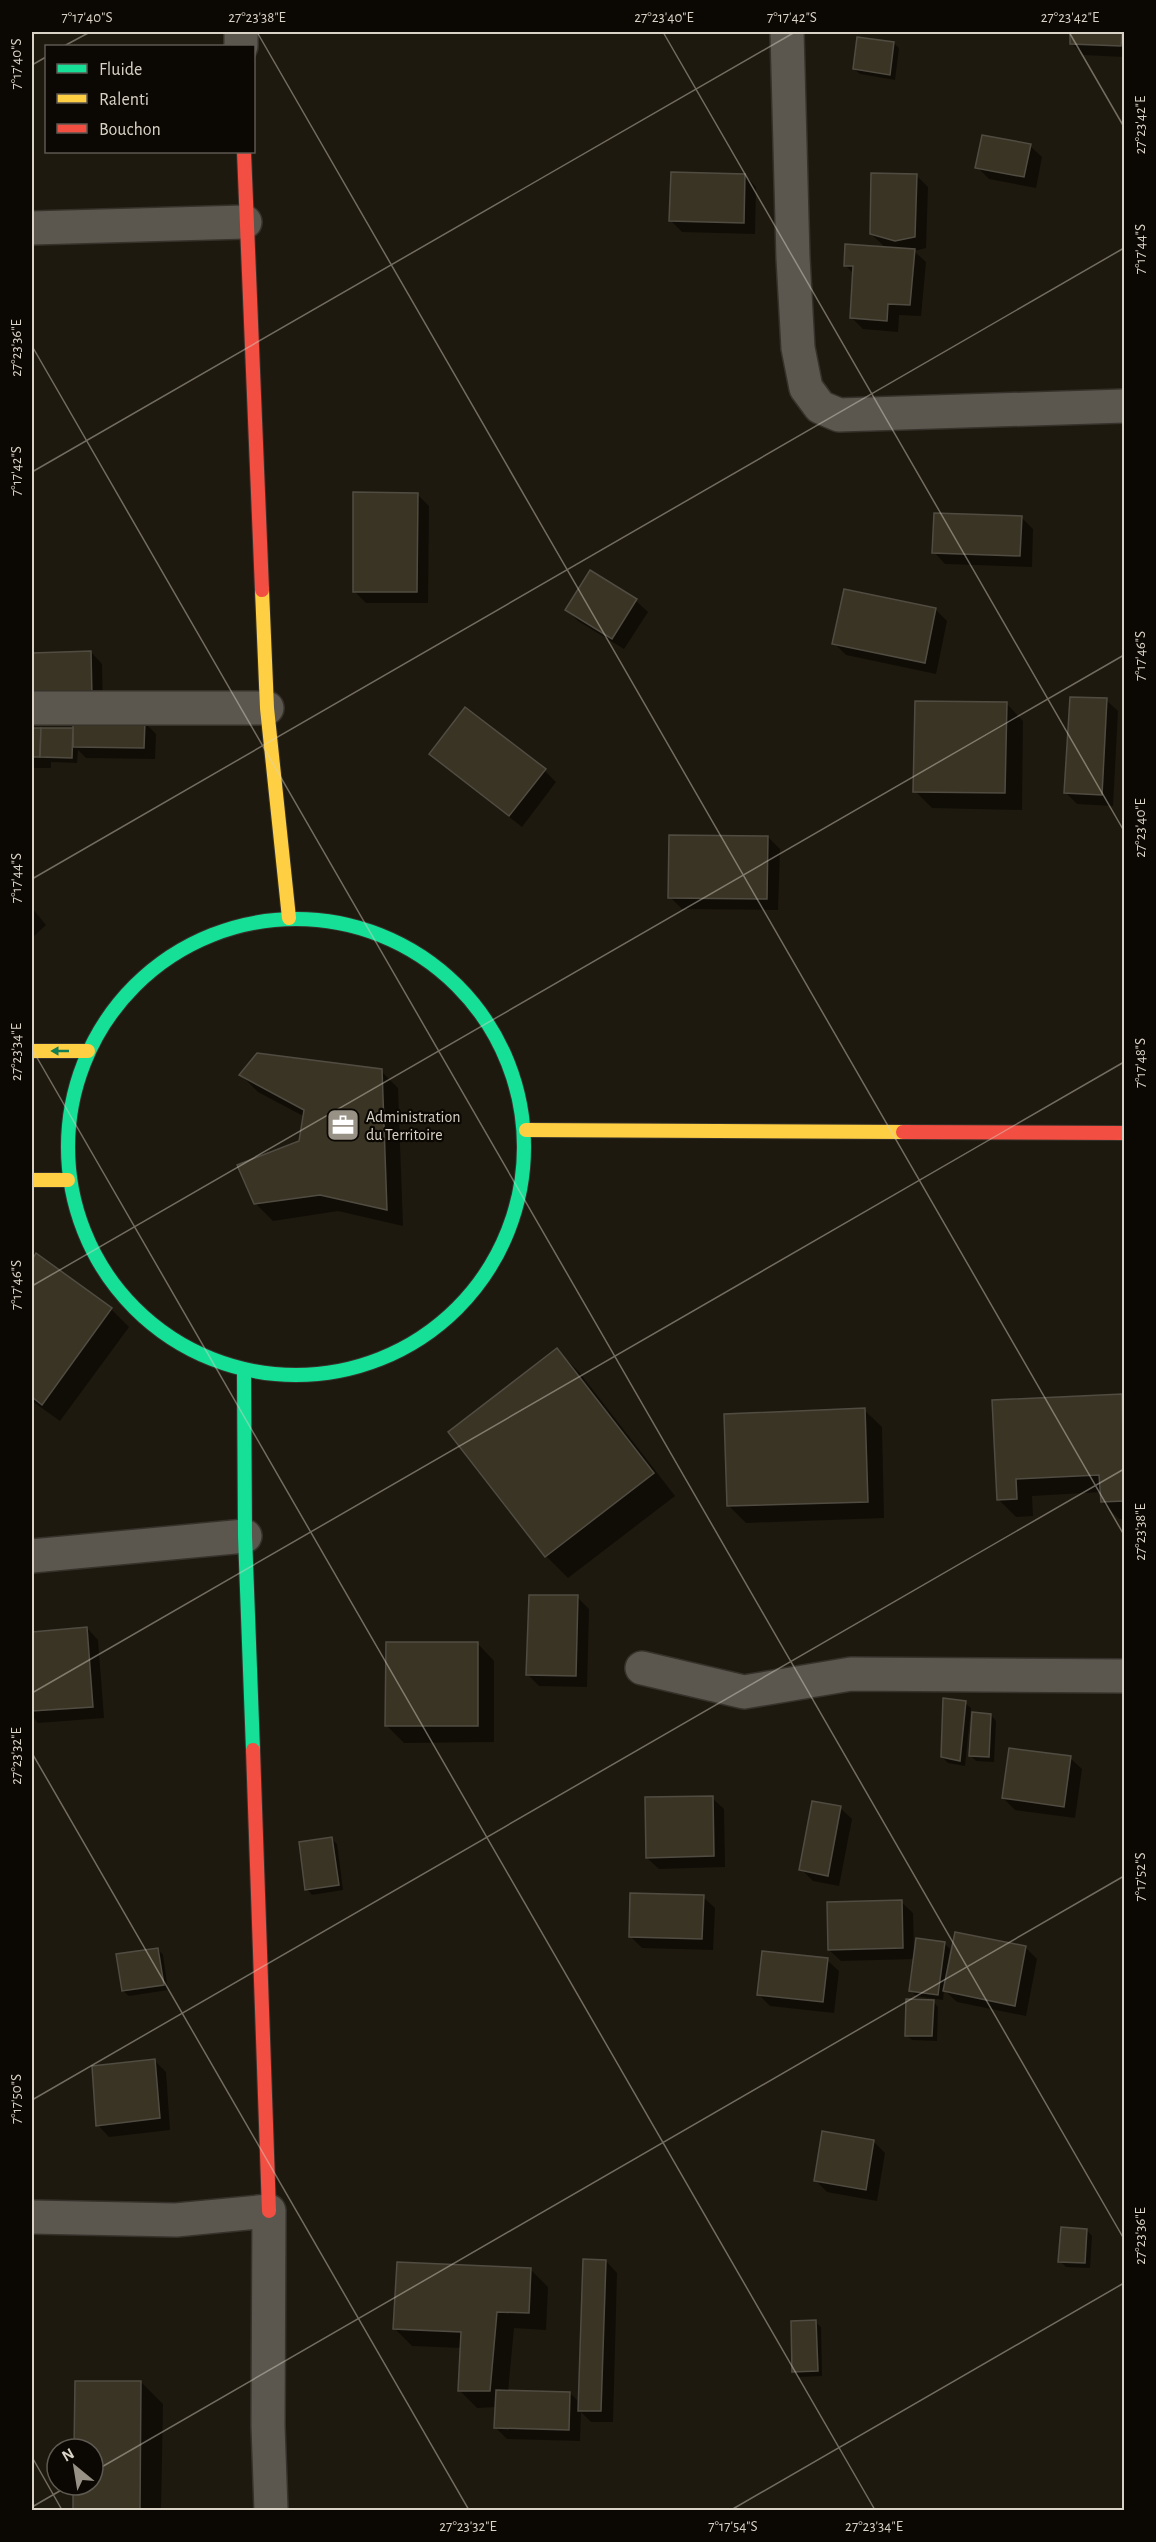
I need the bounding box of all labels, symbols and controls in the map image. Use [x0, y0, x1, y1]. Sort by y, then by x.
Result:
text: 7°17'40"S [62, 10, 112, 25]
text: 27°23'38"E [228, 10, 286, 25]
text: 27°23'40"E [634, 10, 694, 25]
text: 7°17'42"S [767, 10, 817, 25]
text: 27°23'42"E [1041, 10, 1099, 25]
text: 7°17'40"S [9, 39, 24, 89]
legend [45, 45, 255, 153]
text: Fluide [99, 61, 142, 79]
text: Ralenti [99, 91, 149, 109]
text: 27°23'42"E [1133, 96, 1148, 154]
text: Bouchon [99, 121, 161, 139]
text: 7°17'44"S [1133, 224, 1148, 274]
text: 27°23'36"E [9, 319, 24, 377]
text: 7°17'42"S [9, 446, 24, 496]
text: 7°17'46"S [1133, 631, 1148, 681]
text: 27°23'40"E [1133, 798, 1148, 858]
text: 7°17'44"S [9, 853, 24, 903]
text: 27°23'34"E [9, 1023, 24, 1081]
text: 7°17'48"S [1133, 1038, 1148, 1088]
one-way arrow [50, 1046, 69, 1056]
office icon: Administration du Territoire [325, 1107, 361, 1143]
place label: Administration du Territoire [366, 1109, 460, 1143]
text: 7°17'46"S [9, 1260, 24, 1310]
text: 27°23'38"E [1133, 1503, 1148, 1561]
text: 27°23'32"E [9, 1727, 24, 1785]
text: 7°17'52"S [1133, 1853, 1148, 1901]
text: 7°17'50"S [9, 2074, 24, 2124]
text: 27°23'36"E [1133, 2207, 1148, 2265]
north arrow [45, 2437, 105, 2497]
text: N [59, 2445, 77, 2465]
text: 27°23'32"E [439, 2519, 497, 2534]
text: 7°17'54"S [708, 2519, 758, 2534]
text: 27°23'34"E [845, 2519, 903, 2534]

